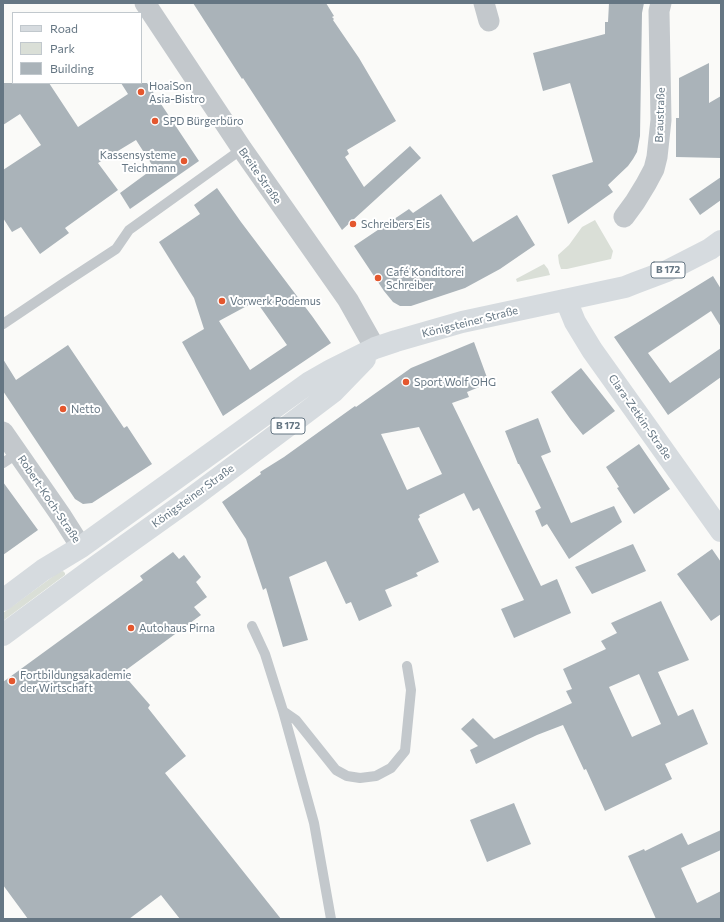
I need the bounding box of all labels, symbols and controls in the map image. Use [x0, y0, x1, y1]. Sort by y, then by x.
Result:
legend [12, 12, 142, 84]
text: Road [50, 21, 78, 35]
text: Park [50, 41, 75, 55]
text: Building [50, 61, 94, 75]
place label: HoaiSon Asia-Bistro [149, 79, 205, 105]
marker: HoaiSon Asia-Bistro [136, 87, 146, 97]
street label: Braustraße [652, 87, 668, 143]
place label: SPD Bürgerbüro [163, 114, 244, 128]
marker: SPD Bürgerbüro [150, 116, 160, 126]
street label: Breite Straße [236, 145, 284, 207]
place label: Kassensysteme Teichmann [100, 148, 176, 174]
marker: Kassensysteme Teichmann [179, 156, 189, 166]
place label: Schreibers Eis [361, 217, 430, 231]
marker: Schreibers Eis [348, 219, 358, 229]
road number: B 172 [651, 262, 685, 278]
place label: Café Konditorei Schreiber [386, 265, 464, 291]
marker: Café Konditorei Schreiber [373, 273, 383, 283]
place label: Vorwerk Podemus [230, 294, 321, 308]
marker: Vorwerk Podemus [217, 296, 227, 306]
street label: Königsteiner Straße [421, 304, 519, 340]
street label: Clara-Zetkin-Straße [606, 372, 674, 462]
place label: Sport Wolf OHG [414, 375, 496, 389]
marker: Sport Wolf OHG [401, 377, 411, 387]
place label: Netto [71, 402, 101, 416]
marker: Netto [58, 404, 68, 414]
road number: B 172 [271, 418, 305, 434]
street label: Robert-Koch-Straße [15, 453, 83, 545]
street label: Königsteiner Straße [149, 462, 237, 530]
place label: Autohaus Pirna [139, 621, 215, 635]
marker: Autohaus Pirna [126, 623, 136, 633]
place label: Fortbildungsakademie der Wirtschaft [20, 668, 131, 694]
marker: Fortbildungsakademie der Wirtschaft [7, 676, 17, 686]

